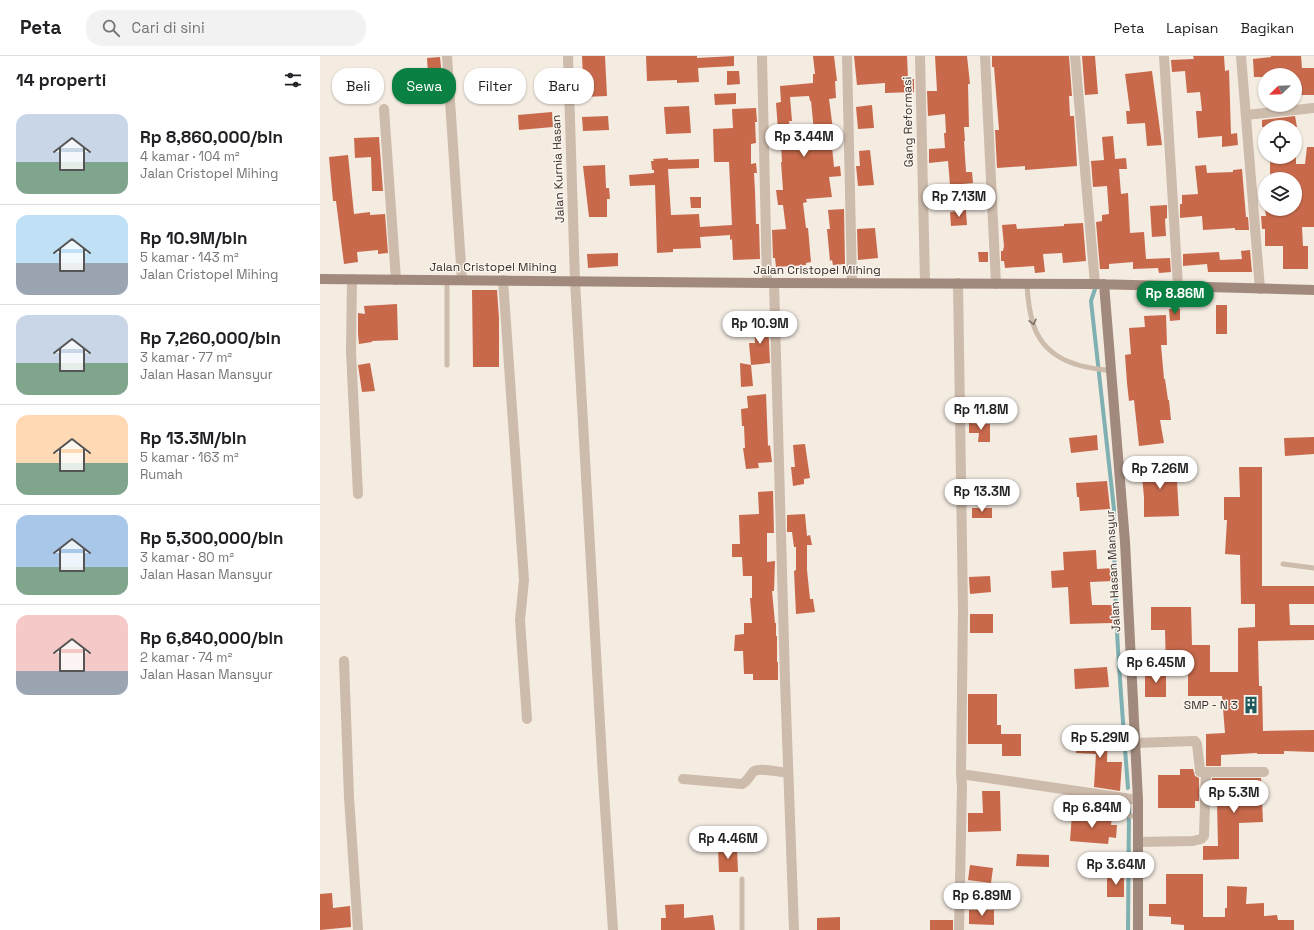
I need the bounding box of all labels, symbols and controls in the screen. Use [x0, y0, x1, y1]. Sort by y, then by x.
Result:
search box [86, 10, 366, 46]
text: Peta [20, 15, 62, 40]
icon: search [100, 17, 122, 39]
text: Cari di sini [132, 18, 205, 37]
text: Peta [1114, 19, 1144, 37]
text: Lapisan [1166, 19, 1218, 37]
text: Bagikan [1240, 19, 1294, 37]
chip: Beli [332, 68, 384, 104]
chip: Sewa [392, 68, 456, 104]
chip: Filter [464, 68, 526, 104]
chip: Baru [534, 68, 594, 104]
north arrow [1258, 68, 1302, 112]
map controls [1258, 68, 1302, 216]
text: 14 properti [16, 69, 106, 91]
icon: filters [282, 69, 304, 91]
street label: Gang Reformasi [899, 76, 917, 168]
street label: Jalan Kurnia Hasan [548, 114, 568, 224]
button: locate [1258, 120, 1302, 164]
pin: Rp 3.44M [763, 124, 845, 158]
text: Rp 8,860,000/bln [140, 126, 283, 148]
text: Rp 3.44M [774, 128, 834, 145]
icon: home [48, 130, 96, 178]
text: 4 kamar · 104 m² [140, 148, 240, 165]
text: Jalan Cristopel Mihing [140, 165, 278, 182]
button: layers [1258, 172, 1302, 216]
pin: Rp 7.13M [918, 184, 1000, 218]
text: Rp 7.13M [932, 188, 986, 205]
text: Rp 10.9M/bln [140, 227, 247, 249]
icon: home [48, 231, 96, 279]
text: 5 kamar · 143 m² [140, 249, 239, 266]
street label: Jalan Cristopel Mihing [429, 259, 557, 275]
street label: Jalan Cristopel Mihing [753, 262, 881, 278]
text: Jalan Cristopel Mihing [140, 266, 278, 283]
pin: Rp 8.86M [1134, 281, 1216, 315]
text: Rp 8.86M [1146, 285, 1204, 302]
pin: Rp 10.9M [719, 311, 801, 345]
text: Rp 10.9M [731, 315, 789, 332]
one-way arrow [1028, 319, 1036, 325]
text: Rp 7,260,000/bln [140, 327, 281, 349]
icon: home [48, 331, 96, 379]
text: 3 kamar · 77 m² [140, 349, 232, 366]
text: Jalan Hasan Mansyur [140, 366, 273, 383]
pin: Rp 11.8M [940, 397, 1022, 431]
text: Rp 11.8M [954, 401, 1008, 418]
text: Rp 13.3M/bln [140, 427, 247, 449]
icon: home [48, 431, 96, 479]
text: 5 kamar · 163 m² [140, 449, 239, 466]
pin: Rp 7.26M [1119, 456, 1201, 490]
text: Rp 7.26M [1131, 460, 1189, 477]
text: Rumah [140, 466, 183, 483]
pin: Rp 13.3M [941, 479, 1023, 513]
text: Rp 13.3M [954, 483, 1010, 500]
street label: Jalan Hasan Mansyur [1102, 509, 1124, 633]
text: Rp 5,300,000/bln [140, 527, 284, 549]
icon: home [48, 531, 96, 579]
text: 3 kamar · 80 m² [140, 549, 234, 566]
text: Jalan Hasan Mansyur [140, 566, 273, 583]
text: Rp 6,840,000/bln [140, 627, 283, 649]
icon: home [48, 631, 96, 679]
text: 2 kamar · 74 m² [140, 649, 232, 666]
pin: Rp 6.45M [1115, 650, 1197, 684]
text: Rp 6.45M [1126, 654, 1186, 671]
text: Jalan Hasan Mansyur [140, 666, 273, 683]
building icon: SMP - N 3 [1241, 695, 1261, 715]
place label: SMP - N 3 [1184, 697, 1238, 713]
pin: Rp 5.29M [1059, 725, 1141, 759]
text: Rp 5.29M [1071, 729, 1129, 746]
pin: Rp 5.3M [1197, 780, 1271, 814]
text: Rp 5.3M [1209, 784, 1259, 801]
pin: Rp 6.84M [1051, 795, 1133, 829]
text: Rp 6.84M [1062, 799, 1122, 816]
pin: Rp 4.46M [687, 826, 769, 860]
text: Rp 4.46M [698, 830, 758, 847]
pin: Rp 3.64M [1075, 852, 1157, 886]
text: Rp 3.64M [1086, 856, 1146, 873]
pin: Rp 6.89M [941, 883, 1023, 917]
text: Rp 6.89M [953, 887, 1012, 904]

